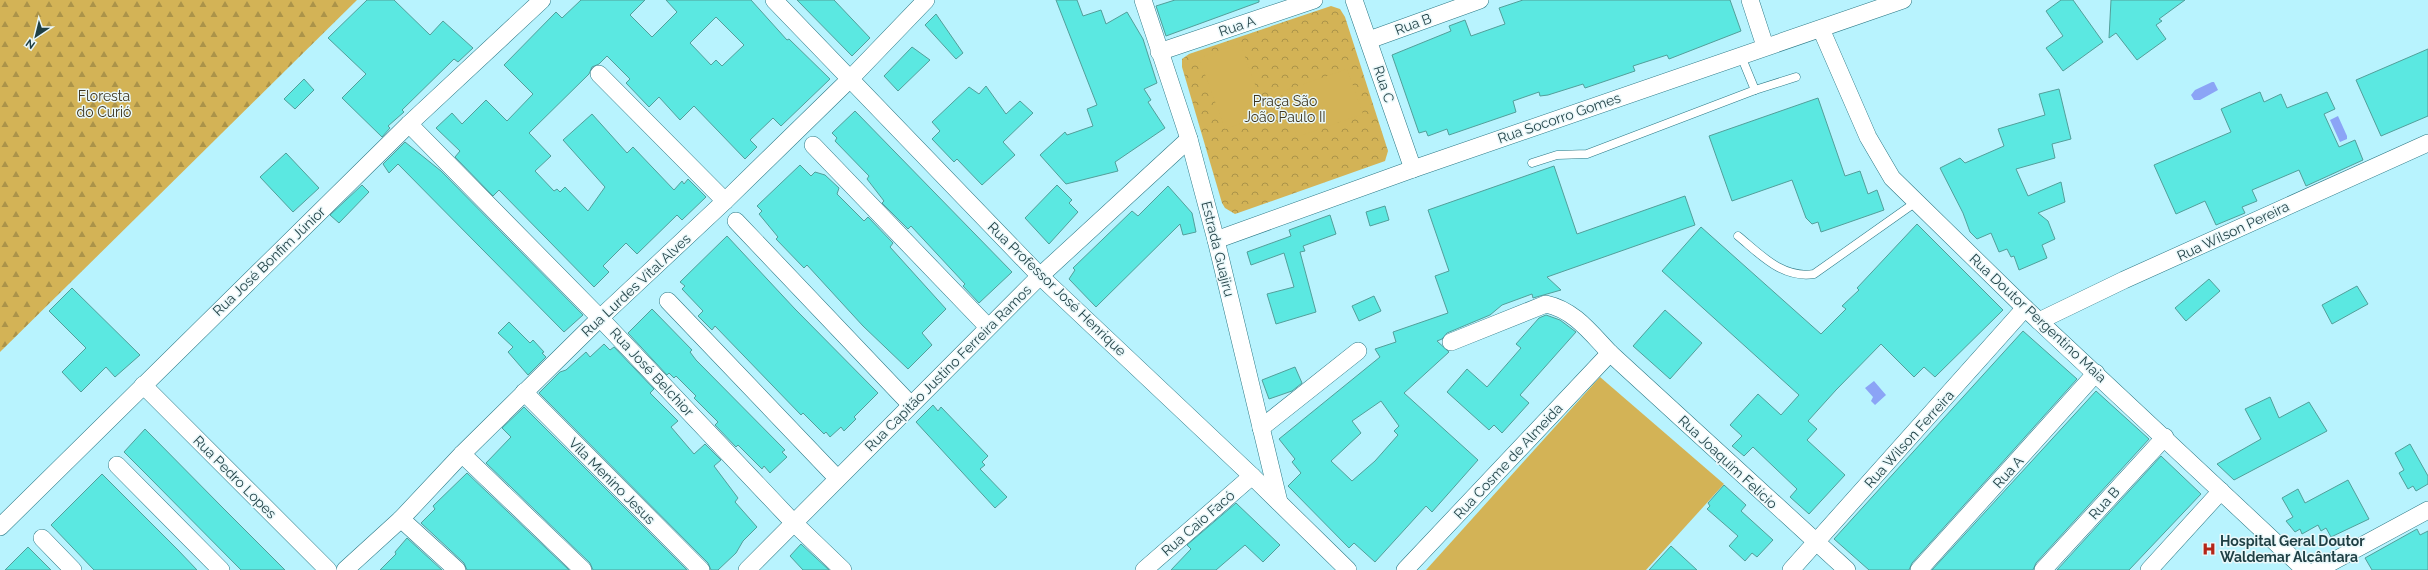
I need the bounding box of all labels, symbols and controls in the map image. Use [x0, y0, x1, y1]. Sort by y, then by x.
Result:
street label: Rua B [1392, 10, 1434, 38]
street label: Rua A [1217, 12, 1258, 40]
north arrow [16, 16, 56, 56]
text: N [23, 36, 38, 52]
street label: Rua C [1370, 63, 1398, 105]
park label: Floresta do Curió [77, 88, 131, 120]
street label: Rua Socorro Gomes [1495, 89, 1623, 147]
park label: Praça São João Paulo II [1244, 93, 1326, 125]
street label: Rua Wilson Pereira [2174, 198, 2292, 264]
street label: Estrada Guajiru [1198, 200, 1238, 298]
street label: Rua José Bonfim Júnior [210, 203, 329, 319]
street label: Rua Professor José Henrique [985, 219, 1129, 359]
street label: Rua Lurdes Vítal Alves [578, 230, 694, 340]
street label: Rua Doutor Pergentino Maia [1966, 250, 2110, 386]
street label: Rua Capitão Justino Ferreira Ramos [862, 281, 1035, 454]
street label: Rua José Belchior [607, 324, 697, 420]
street label: Rua Wilson Ferreira [1861, 387, 1957, 491]
street label: Rua Cosme de Almeida [1450, 400, 1566, 522]
street label: Rua Joaquim Felício [1675, 412, 1781, 512]
street label: Rua Pedro Lopes [190, 432, 280, 522]
street label: Vila Menino Jesus [566, 435, 659, 528]
street label: Rua A [1989, 452, 2027, 491]
street label: Rua B [2085, 484, 2123, 522]
street label: Rua Caio Facó [1158, 487, 1238, 559]
place label: Hospital Geral Doutor Waldemar Alcântara [2220, 533, 2365, 565]
hospital icon: Hospital Geral Doutor Waldemar Alcântara [2201, 541, 2217, 557]

